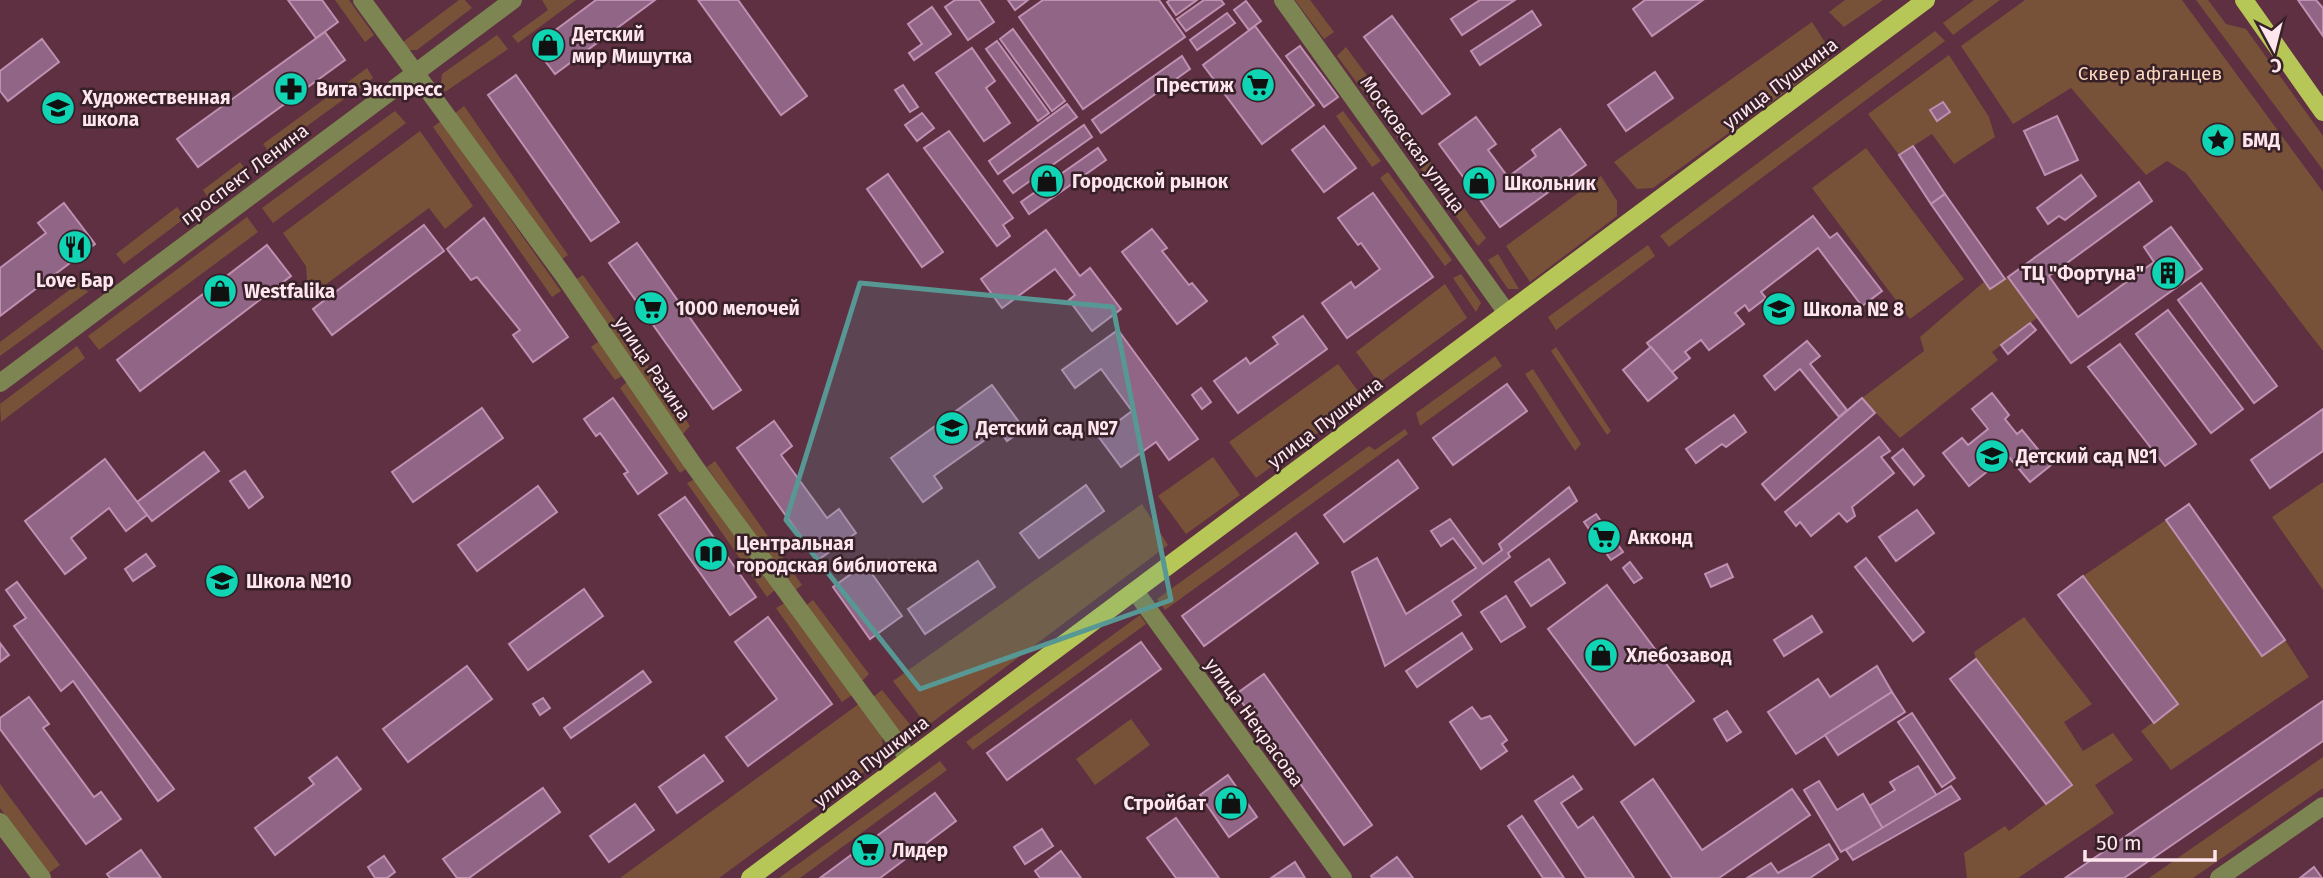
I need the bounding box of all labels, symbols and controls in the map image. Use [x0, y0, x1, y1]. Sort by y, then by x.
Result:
north arrow [2239, 14, 2309, 84]
place label: Детский мир Мишутка [571, 23, 692, 68]
shop icon: Детский мир Мишутка [529, 26, 567, 64]
street label: улица Пушкина [1718, 33, 1842, 134]
text: С [2269, 53, 2283, 77]
park label: Сквер афганцев [2078, 62, 2222, 85]
supermarket icon: Престиж [1239, 66, 1277, 104]
pharmacy icon: Вита Экспресс [272, 70, 310, 108]
street label: Московская улица [1355, 71, 1470, 217]
place label: Престиж [1156, 74, 1235, 97]
place label: Вита Экспресс [316, 78, 442, 101]
place label: Художественная школа [81, 86, 230, 131]
school or university icon: Художественная школа [39, 89, 77, 127]
street label: проспект Ленина [176, 119, 313, 230]
place icon: БМД [2199, 121, 2237, 159]
place label: БМД [2242, 129, 2280, 152]
shop icon: Городской рынок [1028, 162, 1066, 200]
shop icon: Школьник [1460, 164, 1498, 202]
place label: Городской рынок [1072, 170, 1229, 193]
place label: Школьник [1504, 172, 1596, 195]
restaurant icon: Love Бар [56, 228, 94, 266]
building icon: ТЦ "Фортуна" [2149, 254, 2187, 292]
place label: ТЦ "Фортуна" [2021, 262, 2144, 285]
place label: Love Бар [36, 269, 114, 292]
shop icon: Westfalika [201, 272, 239, 310]
place label: Westfalika [244, 280, 335, 303]
supermarket icon: 1000 мелочей [632, 289, 670, 327]
school or university icon: Школа № 8 [1760, 290, 1798, 328]
place label: 1000 мелочей [676, 297, 800, 320]
place label: Школа № 8 [1803, 298, 1904, 321]
street label: улица Разина [609, 312, 696, 425]
street label: улица Пушкина [1263, 372, 1387, 473]
school or university icon: Детский сад №7 [933, 409, 971, 447]
place label: Детский сад №7 [975, 417, 1118, 440]
school or university icon: Детский сад №1 [1973, 437, 2011, 475]
place label: Детский сад №1 [2015, 445, 2158, 468]
supermarket icon: Акконд [1585, 518, 1623, 556]
place label: Акконд [1627, 526, 1693, 549]
place label: Центральная городская библиотека [736, 532, 937, 577]
library icon: Центральная городская библиотека [692, 535, 730, 573]
school or university icon: Школа №10 [203, 562, 241, 600]
place label: Школа №10 [246, 570, 352, 593]
shop icon: Хлебозавод [1582, 636, 1620, 674]
place label: Хлебозавод [1625, 644, 1732, 667]
street label: улица Некрасова [1200, 654, 1309, 791]
street label: улица Пушкина [809, 711, 933, 812]
shop icon: Стройбат [1212, 784, 1250, 822]
place label: Стройбат [1124, 792, 1207, 815]
scale bar [2085, 818, 2214, 862]
text: 50 m [2096, 830, 2142, 856]
supermarket icon: Лидер [849, 831, 887, 869]
place label: Лидер [892, 839, 948, 862]

